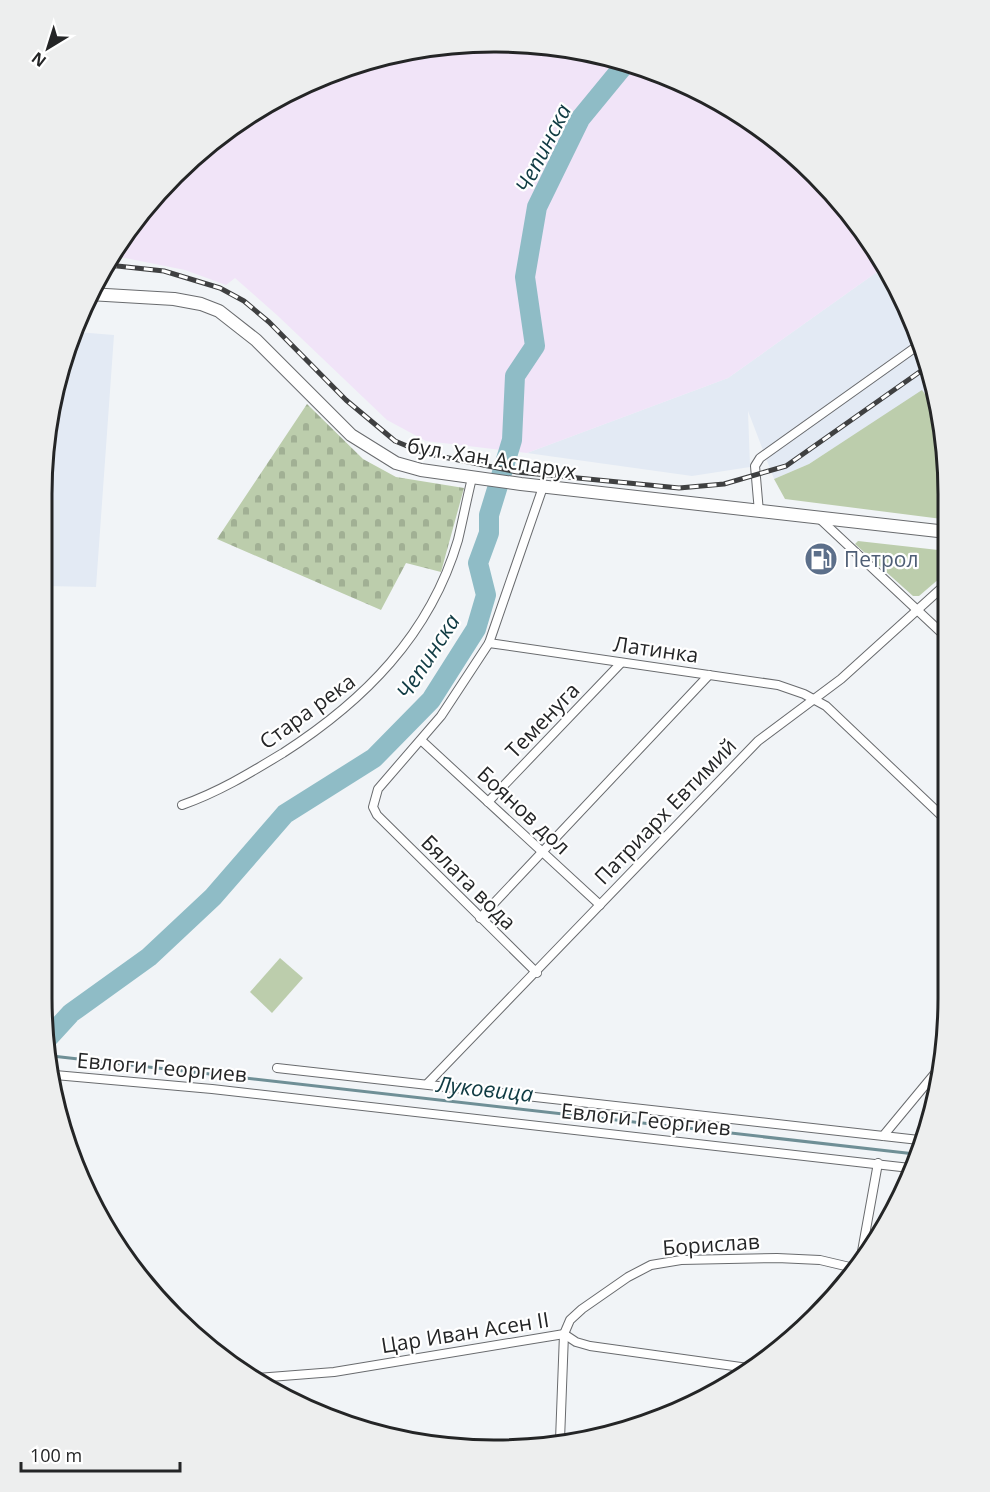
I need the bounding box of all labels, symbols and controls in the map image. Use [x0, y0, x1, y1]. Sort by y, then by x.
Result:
north arrow [18, 18, 78, 78]
text: N [27, 47, 51, 72]
water label: Чепинска [507, 98, 577, 198]
street label: бул. Хан Аспарух [405, 431, 579, 485]
fuel station icon: Петрол [803, 541, 839, 577]
place label: Петрол [844, 545, 918, 573]
water label: Чепинска [388, 607, 466, 705]
street label: Латинка [612, 629, 700, 669]
street label: Стара река [253, 667, 361, 755]
street label: Теменуга [499, 676, 585, 764]
street label: Патриарх Евтимий [588, 732, 742, 890]
street label: Боянов дол [472, 760, 576, 860]
street label: Бялата вода [415, 828, 523, 936]
street label: Евлоги Георгиев [76, 1046, 248, 1088]
water label: Луковица [434, 1068, 535, 1108]
street label: Евлоги Георгиев [560, 1096, 732, 1142]
street label: Борислав [661, 1227, 761, 1261]
street label: Цар Иван Асен II [379, 1305, 551, 1359]
scale bar [21, 1435, 180, 1473]
text: 100 m [30, 1443, 82, 1467]

